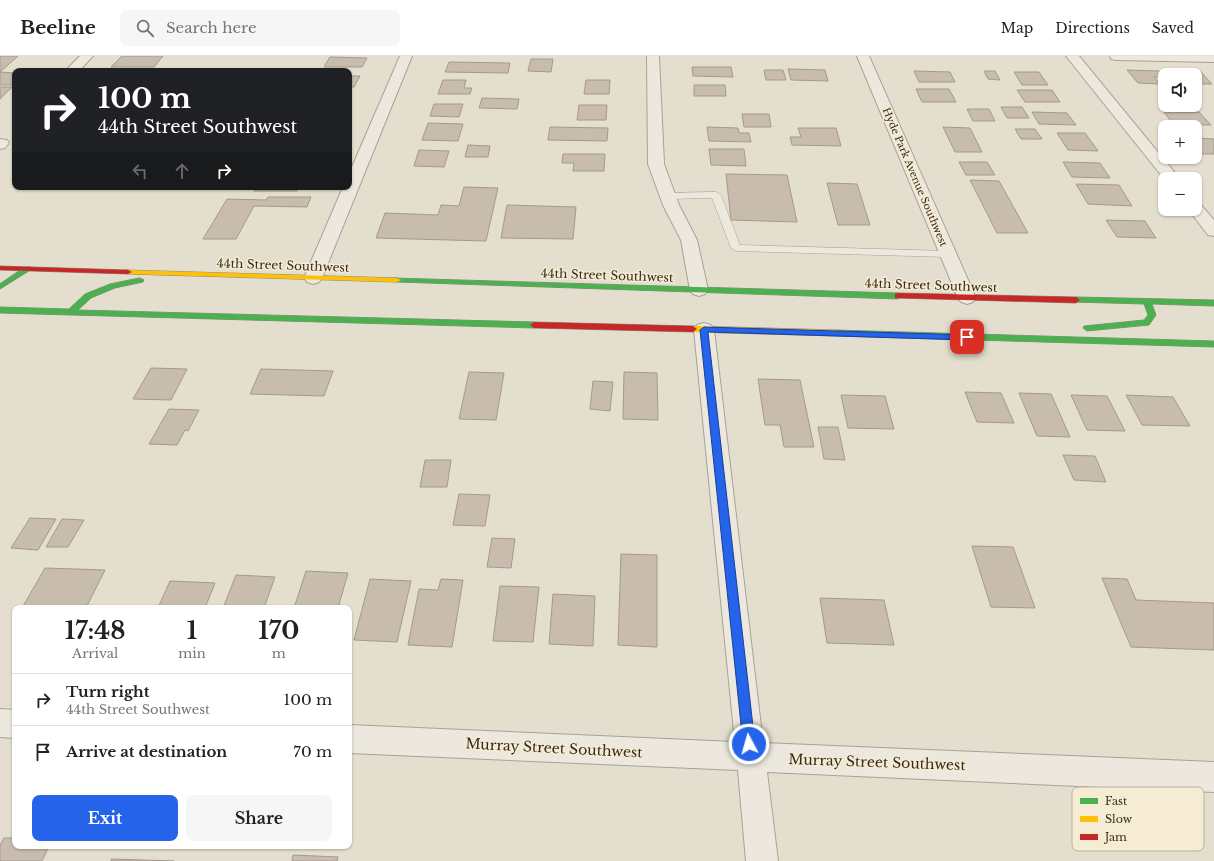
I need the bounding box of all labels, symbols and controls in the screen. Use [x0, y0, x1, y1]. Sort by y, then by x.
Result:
search box [120, 10, 400, 46]
text: Beeline [20, 16, 96, 39]
icon: search [134, 17, 156, 39]
text: Search here [166, 18, 257, 37]
text: Map [1001, 19, 1033, 37]
text: Directions [1055, 19, 1130, 37]
text: Saved [1152, 19, 1194, 37]
map controls [1158, 68, 1202, 216]
button: sound [1158, 68, 1202, 112]
text: 100 m [98, 81, 191, 116]
icon: right [32, 84, 84, 136]
street label: Hyde Park Avenue Southwest [880, 106, 950, 249]
text: 44th Street Southwest [98, 116, 297, 138]
button: + [1158, 120, 1202, 164]
icon: left [129, 160, 151, 182]
icon: ahead [171, 160, 193, 182]
icon: right [213, 160, 235, 182]
button: − [1158, 172, 1202, 216]
street label: 44th Street Southwest [216, 255, 350, 275]
street label: 44th Street Southwest [540, 265, 674, 285]
street label: 44th Street Southwest [864, 275, 998, 295]
pin [950, 320, 984, 354]
icon: arrive [956, 326, 978, 348]
text: 17:48 [65, 616, 126, 645]
text: 1 [187, 616, 197, 645]
text: 170 [258, 616, 299, 645]
text: Arrival [72, 645, 118, 662]
text: min [178, 645, 206, 662]
text: m [272, 645, 286, 662]
text: Turn right [66, 682, 149, 701]
icon: right [32, 689, 54, 711]
text: 100 m [283, 690, 332, 709]
text: 44th Street Southwest [66, 701, 210, 718]
position arrow [728, 723, 770, 765]
street label: Murray Street Southwest [465, 734, 644, 762]
icon: arrive [32, 741, 54, 763]
text: Arrive at destination [66, 742, 227, 761]
text: 70 m [293, 742, 332, 761]
street label: Murray Street Southwest [788, 750, 967, 774]
legend [1072, 787, 1204, 851]
text: Fast [1105, 794, 1128, 808]
button: Exit [32, 795, 178, 841]
button: Share [186, 795, 332, 841]
text: Slow [1105, 812, 1133, 826]
text: Jam [1103, 830, 1127, 844]

